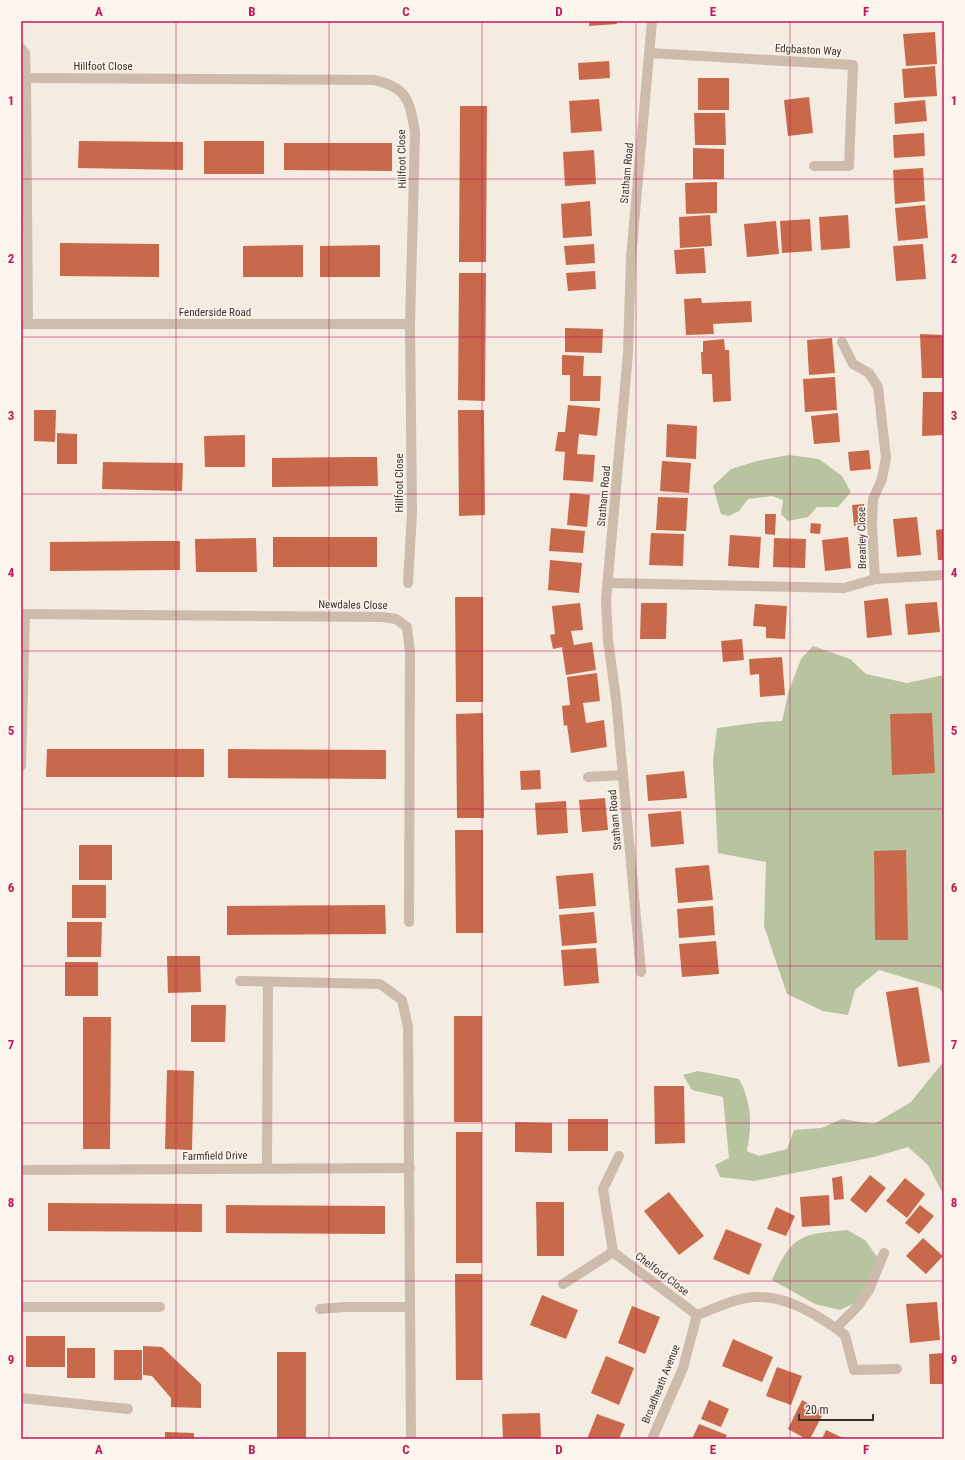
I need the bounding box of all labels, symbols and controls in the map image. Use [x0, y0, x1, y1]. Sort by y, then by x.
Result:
text: A [95, 4, 103, 19]
text: B [248, 4, 256, 19]
text: C [402, 4, 410, 19]
text: D [555, 4, 563, 19]
text: E [710, 4, 717, 19]
text: F [863, 4, 869, 19]
street label: Edgbaston Way [774, 42, 842, 58]
street label: Hillfoot Close [73, 60, 133, 73]
text: 1 [8, 93, 14, 108]
text: 1 [951, 93, 957, 108]
street label: Hillfoot Close [395, 129, 409, 189]
street label: Statham Road [618, 142, 636, 204]
text: 2 [8, 251, 15, 266]
text: 2 [951, 251, 958, 266]
street label: Fenderside Road [179, 306, 251, 319]
text: 3 [8, 408, 14, 423]
text: 3 [951, 408, 957, 423]
street label: Hillfoot Close [393, 453, 406, 513]
street label: Statham Road [595, 465, 613, 527]
street label: Brearley Close [855, 507, 869, 569]
text: 4 [8, 565, 15, 580]
text: 4 [951, 565, 958, 580]
street label: Newdales Close [318, 598, 388, 612]
text: 5 [8, 723, 15, 738]
text: 5 [951, 723, 958, 738]
street label: Statham Road [606, 789, 624, 851]
text: 6 [8, 880, 15, 895]
text: 6 [951, 880, 958, 895]
text: 7 [8, 1037, 15, 1052]
text: 7 [951, 1037, 958, 1052]
street label: Farmfield Drive [182, 1149, 248, 1163]
text: 8 [8, 1195, 14, 1210]
text: 8 [951, 1195, 957, 1210]
street label: Chelford Close [633, 1250, 691, 1298]
street label: Broadheath Avenue [639, 1343, 683, 1425]
text: 9 [8, 1352, 14, 1367]
text: 9 [951, 1352, 957, 1367]
scale bar [799, 1396, 873, 1422]
text: 20 m [805, 1403, 829, 1417]
text: A [95, 1442, 103, 1457]
text: B [248, 1442, 256, 1457]
text: C [402, 1442, 410, 1457]
text: D [555, 1442, 563, 1457]
text: E [710, 1442, 717, 1457]
text: F [863, 1442, 869, 1457]

